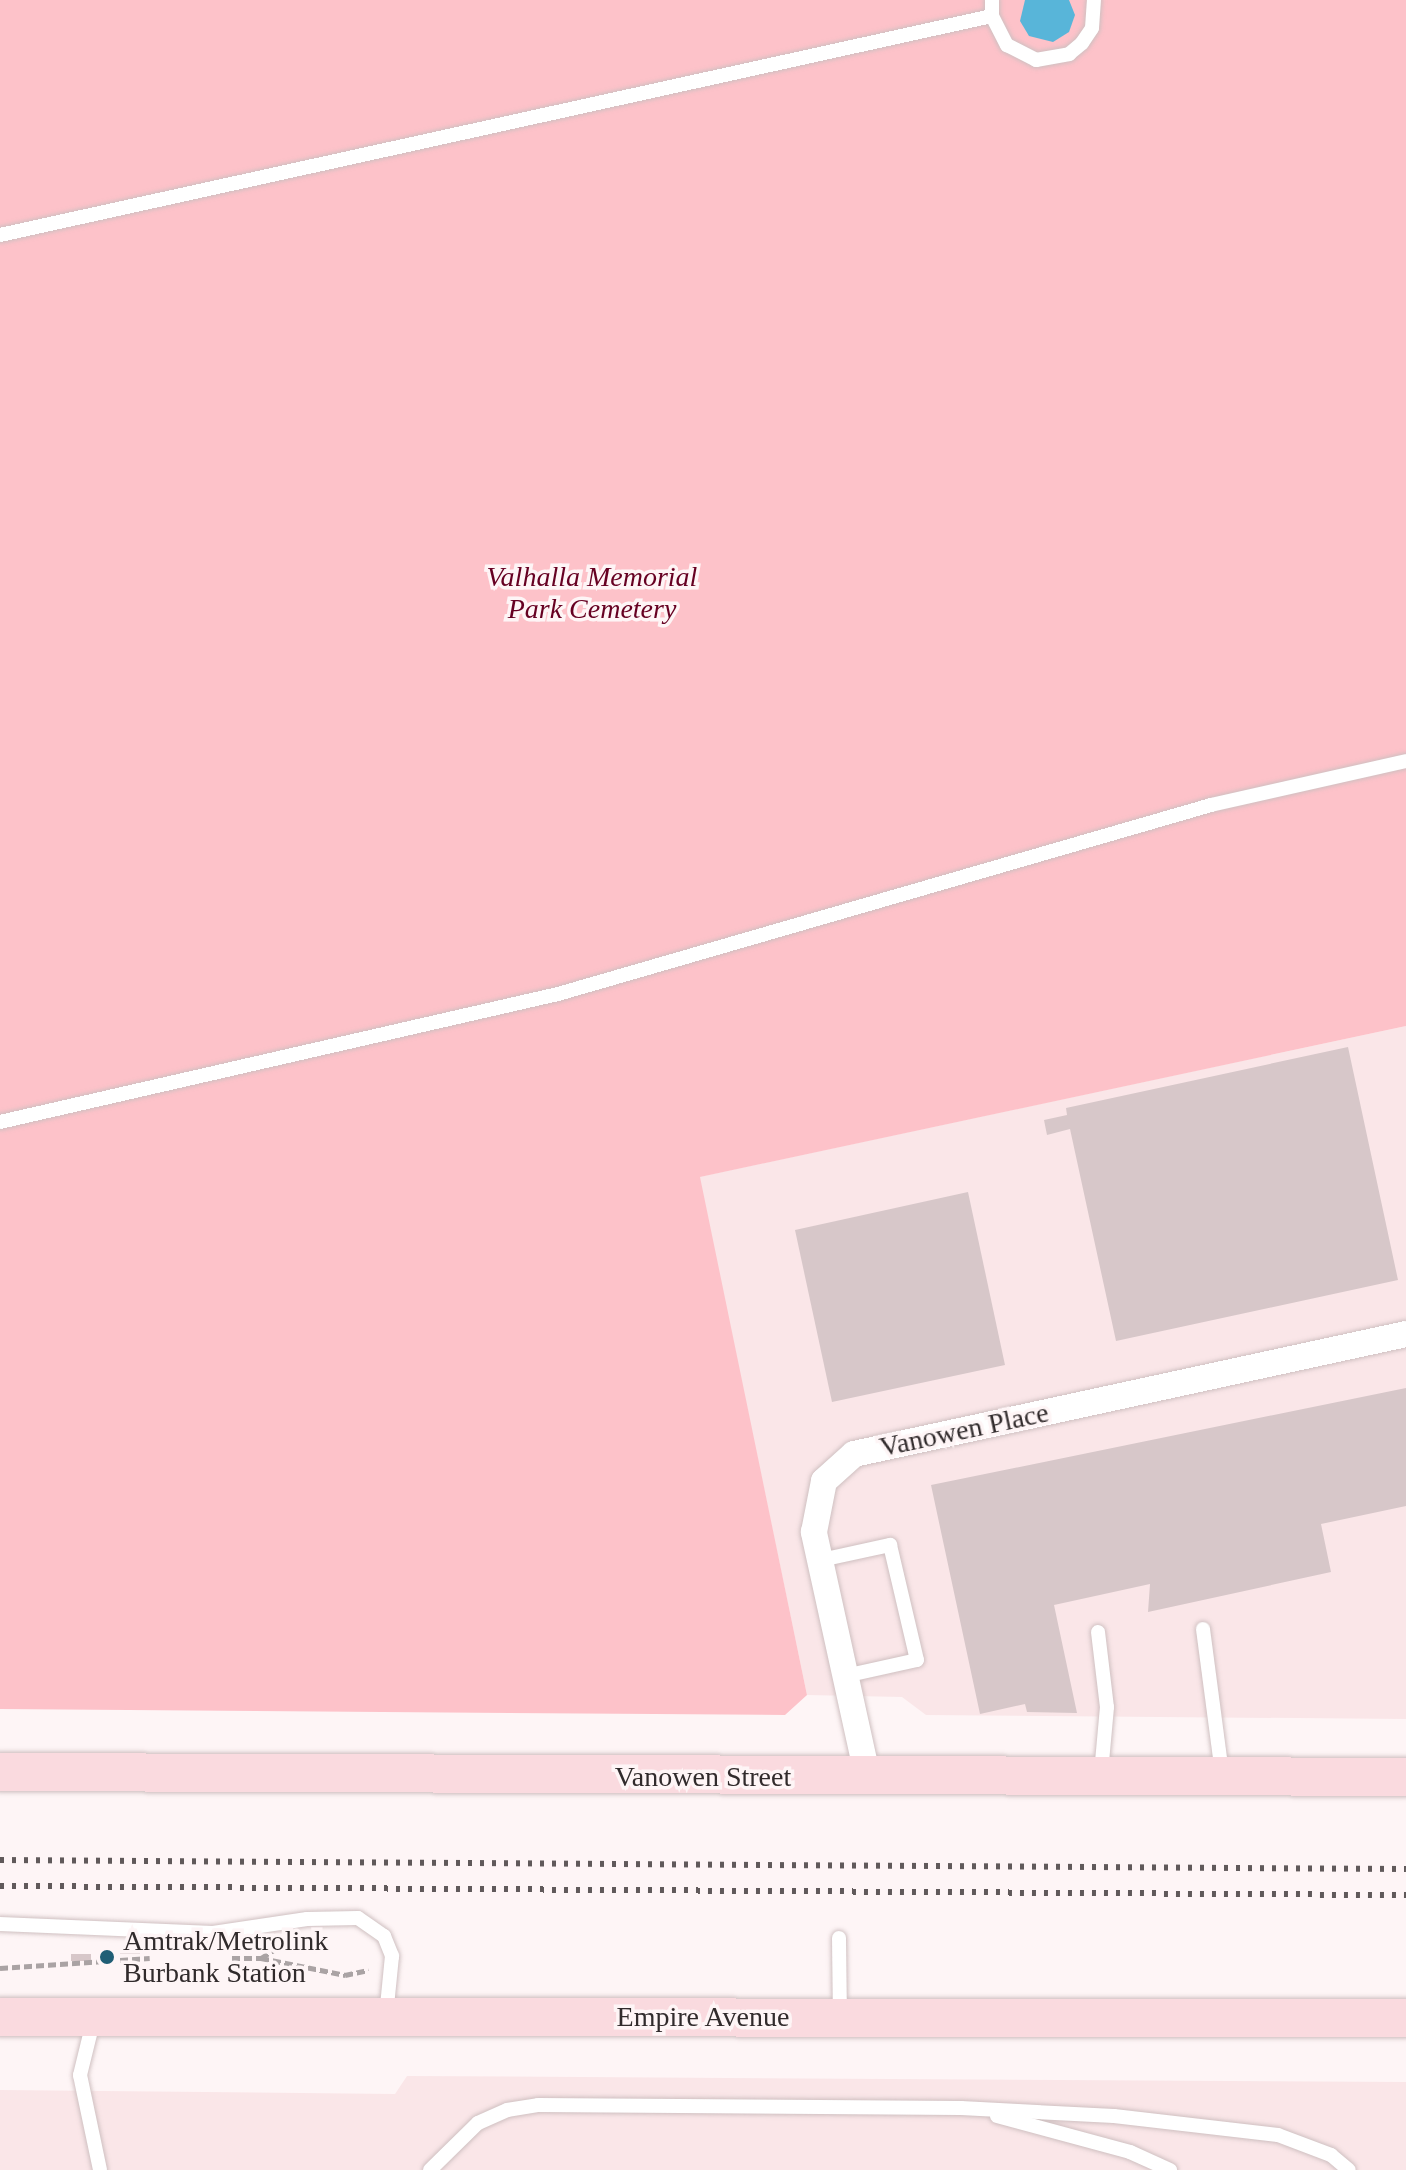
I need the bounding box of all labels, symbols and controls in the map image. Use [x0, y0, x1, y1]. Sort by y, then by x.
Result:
park label: Valhalla Memorial Park Cemetery [487, 560, 697, 626]
street label: Vanowen Place [876, 1396, 1052, 1464]
street label: Vanowen Street [615, 1760, 791, 1794]
place label: Amtrak/Metrolink Burbank Station [123, 1924, 328, 1990]
marker: Amtrak/Metrolink Burbank Station [98, 1948, 116, 1966]
street label: Empire Avenue [616, 2000, 790, 2034]

